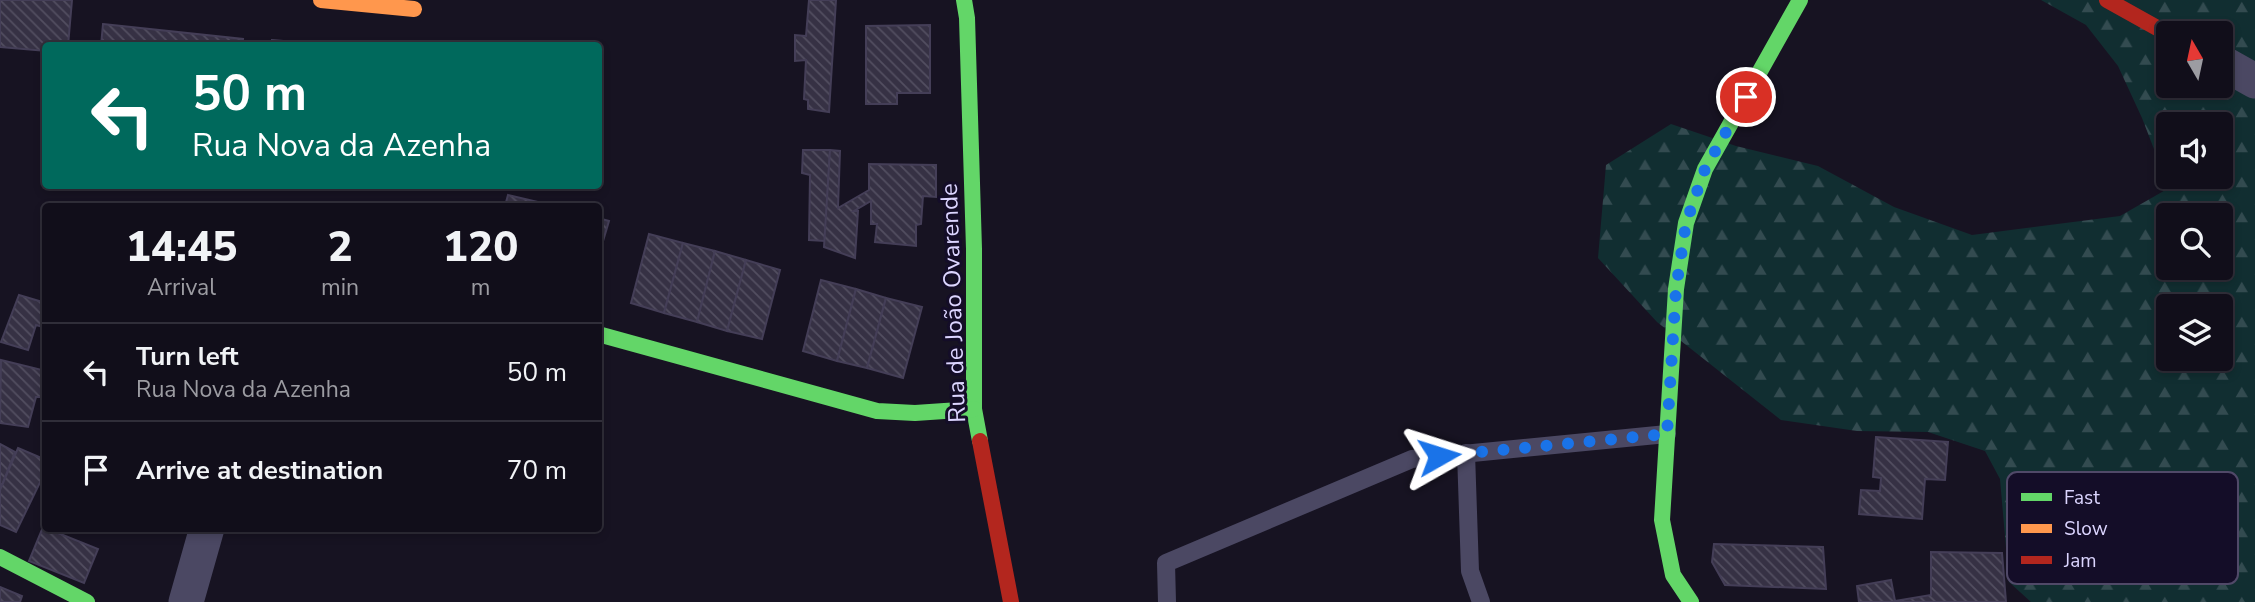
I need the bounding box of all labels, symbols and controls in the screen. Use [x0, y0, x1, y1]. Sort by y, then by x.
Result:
north arrow [2156, 21, 2233, 98]
map controls [2156, 21, 2233, 371]
text: 50 m [192, 60, 307, 127]
pin [1716, 67, 1776, 127]
icon: left [77, 70, 168, 161]
icon: arrive [1727, 78, 1765, 116]
button: sound [2156, 112, 2233, 189]
text: Rua Nova da Azenha [192, 124, 491, 167]
street label: Rua de João Ovarende [933, 183, 973, 423]
button: search [2156, 203, 2233, 280]
text: 14:45 [126, 219, 237, 276]
text: 2 [327, 219, 353, 276]
text: 120 [443, 219, 518, 276]
text: Arrival [147, 272, 216, 303]
text: min [321, 272, 359, 303]
text: m [471, 272, 490, 303]
button: layers [2156, 294, 2233, 371]
text: Turn left [136, 339, 239, 374]
icon: left [77, 353, 115, 391]
text: 50 m [507, 355, 567, 390]
text: Rua Nova da Azenha [136, 374, 351, 405]
position arrow [1402, 419, 1476, 493]
icon: arrive [77, 451, 115, 489]
text: Arrive at destination [136, 453, 383, 488]
text: 70 m [507, 453, 567, 488]
legend [2007, 472, 2238, 584]
text: Fast [2064, 485, 2100, 511]
text: Slow [2064, 516, 2108, 542]
text: Jam [2063, 548, 2097, 574]

